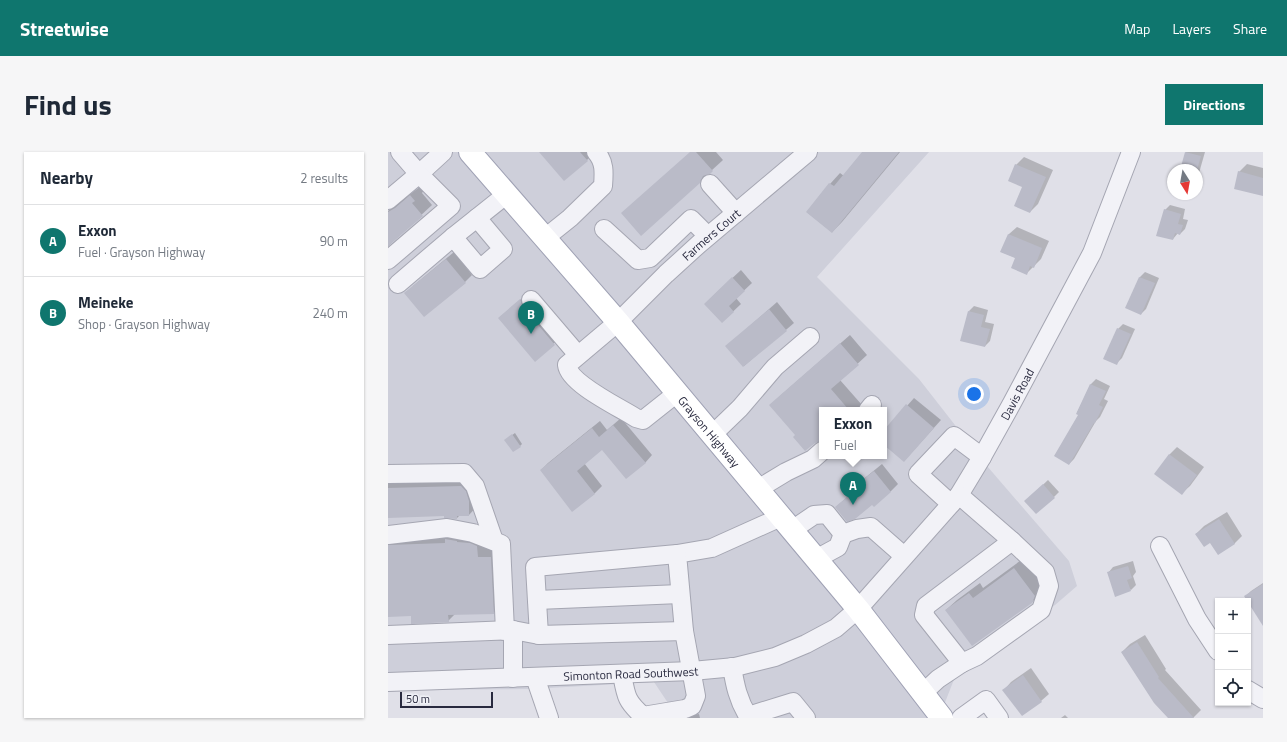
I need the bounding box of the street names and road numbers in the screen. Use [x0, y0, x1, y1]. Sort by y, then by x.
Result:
street label: Farmers Court [677, 203, 745, 265]
street label: Davis Road [995, 365, 1038, 423]
street label: Grayson Highway [674, 391, 745, 472]
street label: Simonton Road Southwest [563, 661, 700, 685]

